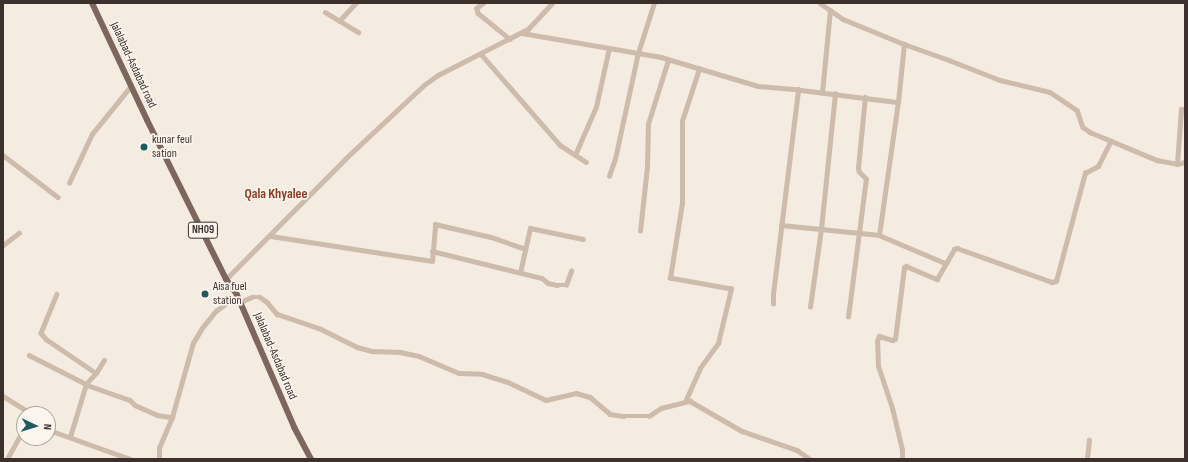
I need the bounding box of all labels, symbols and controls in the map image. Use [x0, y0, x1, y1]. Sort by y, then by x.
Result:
street label: Jalalabad-Asdabad road [107, 20, 159, 110]
place label: kunar feul sation [152, 133, 192, 161]
marker: kunar feul sation [139, 142, 149, 152]
district label: Qala Khyalee [245, 186, 307, 202]
road number: NH09 [187, 221, 219, 239]
place label: Aisa fuel station [213, 280, 247, 308]
marker: Aisa fuel station [200, 289, 210, 299]
street label: Jalalabad-Asdabad road [250, 310, 300, 402]
north arrow [16, 406, 56, 446]
text: N [41, 423, 54, 430]

